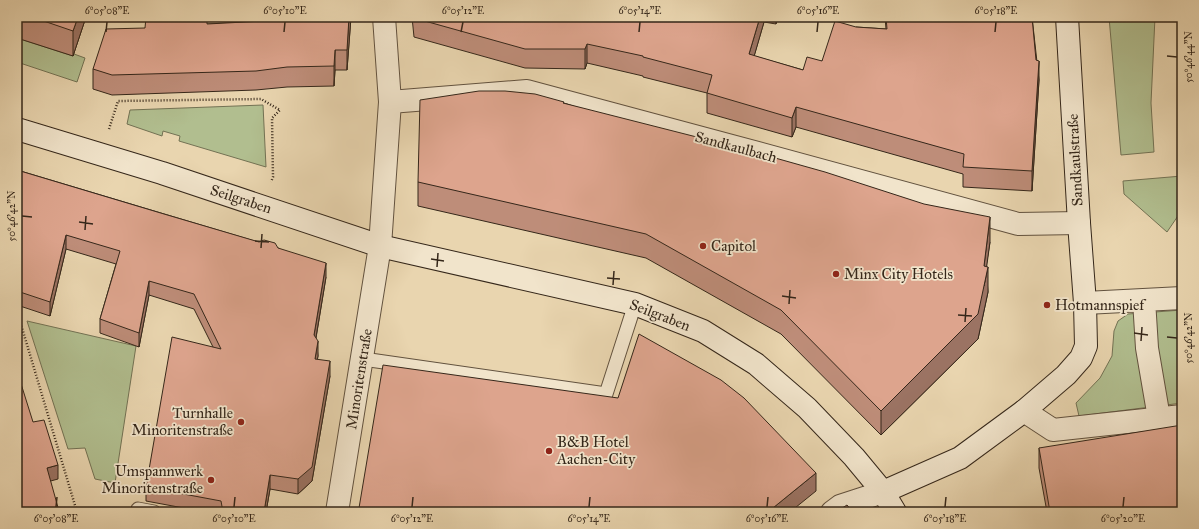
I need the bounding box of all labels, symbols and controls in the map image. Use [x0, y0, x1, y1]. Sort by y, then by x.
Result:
text: 6°05'08"E [85, 5, 129, 17]
text: 6°05'10"E [263, 5, 307, 17]
text: 6°05'12"E [442, 5, 484, 17]
text: 6°05'14"E [618, 5, 662, 17]
text: 6°05'16"E [797, 5, 839, 17]
text: 6°05'18"E [975, 5, 1017, 17]
text: 50°46'44"N [1183, 31, 1195, 83]
street label: Sandkaulstraße [1064, 113, 1086, 207]
street label: Sandkaulbach [693, 127, 780, 167]
street label: Seilgraben [208, 181, 274, 217]
text: 50°46'42"N [6, 190, 18, 241]
place label: Capitol [711, 237, 757, 255]
marker: Capitol [698, 241, 708, 251]
place label: Minx City Hotels [844, 265, 953, 283]
marker: Minx City Hotels [831, 269, 841, 279]
street label: Seilgraben [627, 295, 693, 335]
place label: Hotmannspief [1055, 296, 1147, 314]
marker: Hotmannspief [1042, 300, 1052, 310]
text: 50°46'42"N [1183, 312, 1195, 363]
street label: Minoritenstraße [342, 327, 376, 431]
place label: Turnhalle Minoritenstraße [132, 404, 233, 439]
marker: Turnhalle Minoritenstraße [236, 417, 246, 427]
place label: B&B Hotel Aachen-City [556, 433, 636, 468]
marker: B&B Hotel Aachen-City [544, 446, 554, 456]
place label: Umspannwerk Minoritenstraße [102, 462, 203, 497]
marker: Umspannwerk Minoritenstraße [206, 475, 216, 485]
text: 6°05'08"E [34, 513, 78, 525]
text: 6°05'10"E [212, 513, 256, 525]
text: 6°05'12"E [391, 513, 433, 525]
text: 6°05'14"E [567, 513, 611, 525]
text: 6°05'16"E [746, 513, 788, 525]
text: 6°05'18"E [924, 513, 966, 525]
text: 6°05'20"E [1101, 513, 1145, 525]

